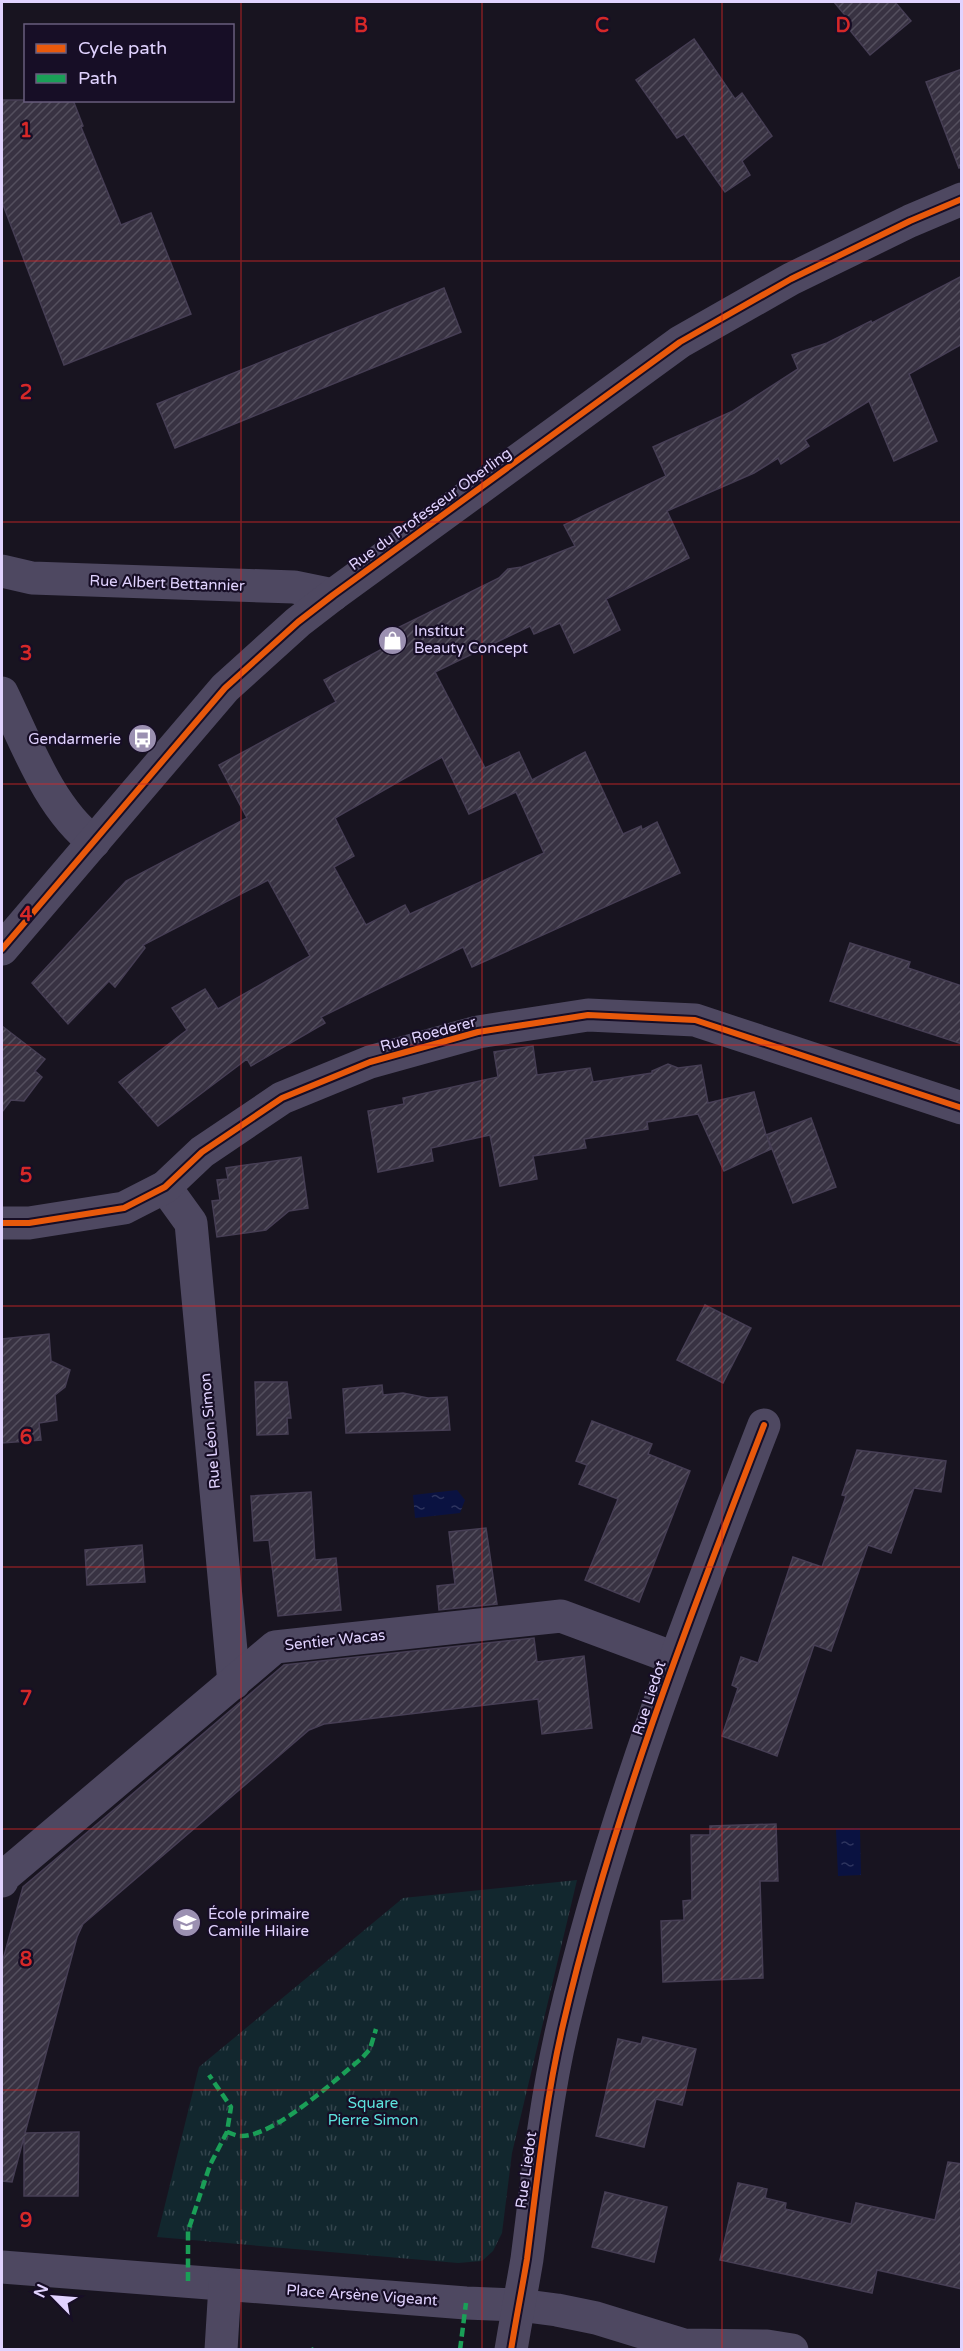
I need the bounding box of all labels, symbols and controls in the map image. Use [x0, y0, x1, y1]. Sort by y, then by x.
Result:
text: B [354, 14, 368, 38]
text: C [595, 14, 609, 38]
text: D [835, 14, 851, 38]
legend [24, 24, 234, 102]
text: Cycle path [78, 37, 167, 59]
text: Path [78, 67, 117, 89]
text: 1 [20, 119, 32, 143]
text: 2 [20, 381, 32, 405]
street label: Rue du Professeur Oberling [345, 444, 515, 574]
street label: Rue Albert Bettannier [89, 571, 245, 595]
place label: Institut Beauty Concept [414, 622, 528, 657]
shop icon: Institut Beauty Concept [377, 624, 409, 656]
text: 3 [20, 642, 32, 666]
bus stop icon: Gendarmerie [126, 723, 158, 755]
place label: Gendarmerie [28, 730, 121, 748]
text: 4 [20, 903, 33, 927]
street label: Rue Roederer [378, 1013, 478, 1055]
text: 5 [20, 1164, 32, 1188]
street label: Rue Léon Simon [196, 1372, 224, 1490]
text: 6 [20, 1426, 32, 1450]
street label: Sentier Wacas [284, 1626, 386, 1654]
street label: Rue Liedot [628, 1658, 670, 1738]
text: 7 [20, 1687, 32, 1711]
place label: École primaire Camille Hilaire [208, 1905, 309, 1940]
school or university icon: École primaire Camille Hilaire [171, 1907, 203, 1939]
text: 8 [20, 1948, 32, 1972]
park label: Square Pierre Simon [328, 2094, 418, 2129]
street label: Rue Liedot [512, 2130, 540, 2210]
text: 9 [20, 2209, 32, 2233]
north arrow [24, 2267, 84, 2327]
text: N [30, 2281, 53, 2301]
street label: Place Arsène Vigeant [286, 2281, 439, 2309]

